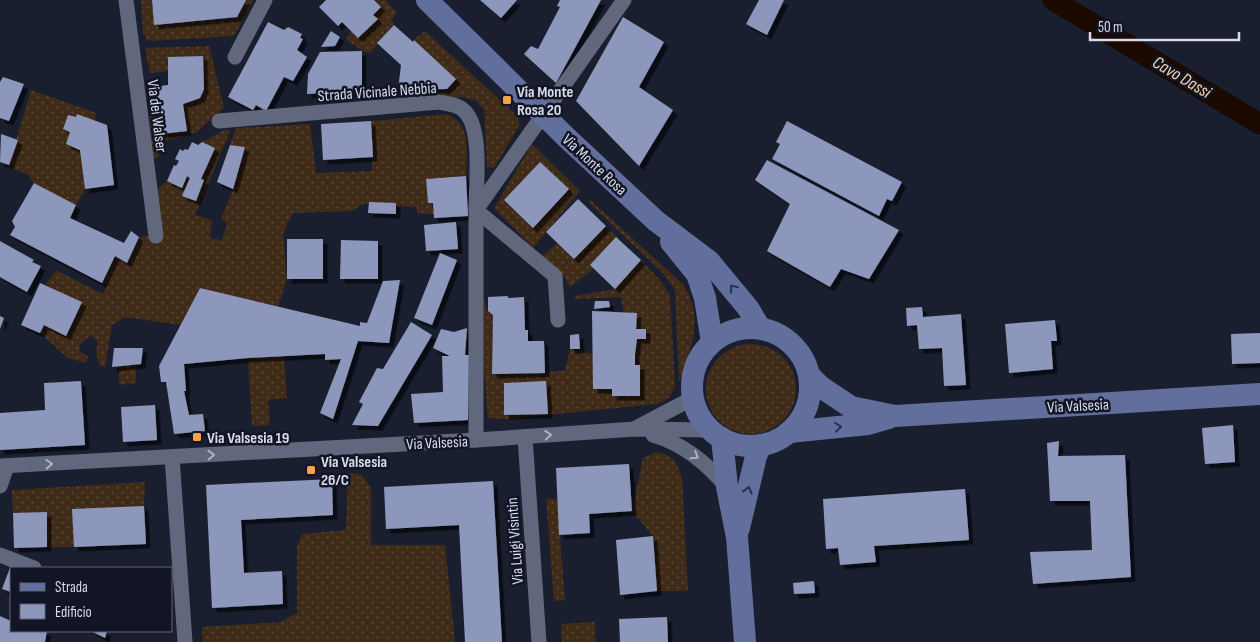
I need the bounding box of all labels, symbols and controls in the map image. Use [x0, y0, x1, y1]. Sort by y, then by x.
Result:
scale bar [1090, 10, 1239, 42]
text: 50 m [1098, 18, 1123, 37]
water label: Cavo Dassi [1149, 52, 1215, 103]
street label: Via dei Walser [143, 79, 170, 154]
street label: Strada Vicinale Nebbia [317, 79, 437, 106]
place label: Via Monte Rosa 20 [517, 83, 574, 120]
marker: Via Monte Rosa 20 [501, 94, 513, 106]
street label: Via Monte Rosa [558, 130, 630, 200]
one-way arrow [730, 285, 738, 294]
street label: Via Valsesia [1047, 395, 1109, 418]
one-way arrow [834, 422, 842, 433]
place label: Via Valsesia 19 [207, 429, 289, 448]
one-way arrow [544, 430, 552, 441]
marker: Via Valsesia 19 [191, 431, 203, 443]
street label: Via Valsesia [406, 432, 468, 455]
one-way arrow [207, 449, 215, 460]
one-way arrow [689, 450, 698, 459]
place label: Via Valsesia 26/C [321, 453, 387, 490]
one-way arrow [45, 458, 53, 469]
marker: Via Valsesia 26/C [305, 464, 317, 476]
one-way arrow [742, 486, 753, 495]
street label: Via Luigi Visintin [503, 497, 528, 585]
legend [10, 567, 172, 632]
text: Strada [55, 578, 88, 597]
text: Edificio [55, 603, 92, 622]

